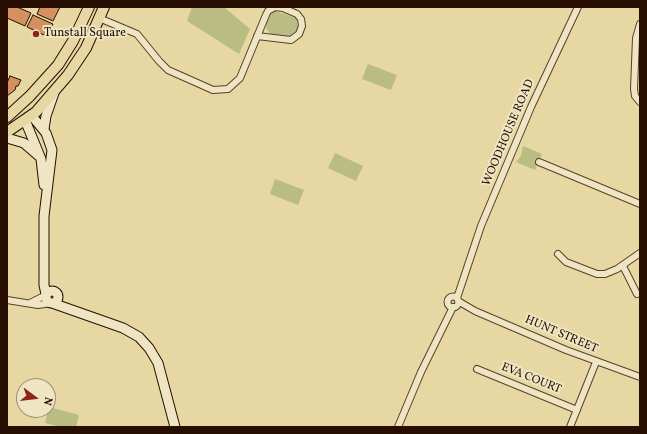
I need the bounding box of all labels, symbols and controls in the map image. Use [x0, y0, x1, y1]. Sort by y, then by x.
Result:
place label: Tunstall Square [44, 27, 126, 41]
marker: Tunstall Square [31, 29, 41, 39]
street label: WOODHOUSE ROAD [480, 78, 538, 188]
street label: HUNT STREET [522, 313, 600, 357]
street label: EVA COURT [499, 360, 563, 398]
north arrow [16, 378, 56, 418]
text: N [39, 395, 55, 407]

